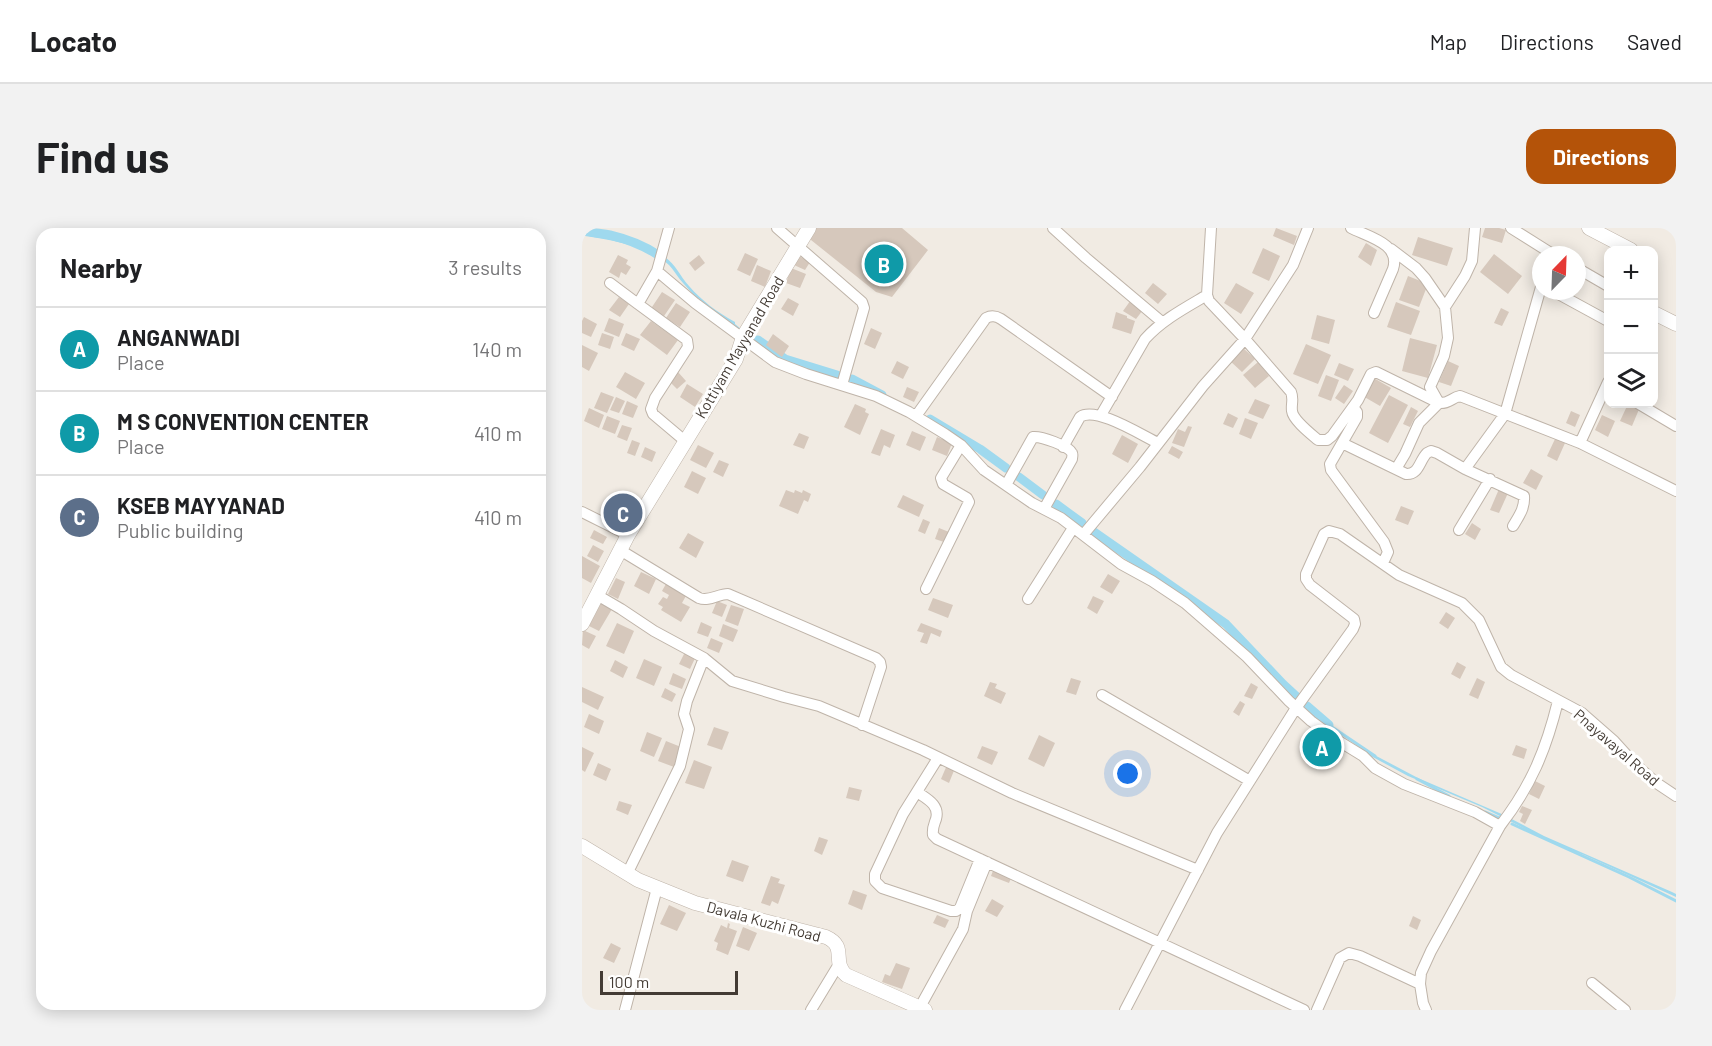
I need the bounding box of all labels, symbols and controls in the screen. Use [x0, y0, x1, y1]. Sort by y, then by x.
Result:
text: Locato [30, 24, 117, 58]
text: Map [1430, 29, 1467, 54]
text: Directions [1500, 29, 1594, 54]
text: Saved [1627, 29, 1682, 54]
button: Directions [1526, 129, 1676, 184]
text: Find us [36, 131, 169, 181]
pin: B [864, 242, 904, 286]
north arrow [1532, 246, 1586, 300]
map controls [1604, 246, 1658, 408]
button: + [1604, 246, 1658, 300]
text: Nearby [60, 252, 142, 283]
text: 3 results [448, 255, 522, 279]
street label: Kottiyam Mayyanad Road [691, 273, 787, 421]
button: − [1604, 300, 1658, 354]
text: ANGANWADI [117, 324, 240, 350]
text: A [73, 337, 86, 361]
text: 140 m [472, 337, 522, 361]
text: Place [117, 350, 165, 374]
button: layers [1604, 354, 1658, 408]
text: M S CONVENTION CENTER [117, 408, 369, 434]
text: B [73, 421, 86, 445]
text: 410 m [474, 421, 522, 445]
text: Place [117, 434, 165, 458]
pin: C [604, 490, 642, 536]
text: KSEB MAYYANAD [117, 492, 285, 518]
text: C [73, 505, 86, 529]
text: 410 m [474, 505, 522, 529]
text: Public building [117, 518, 243, 542]
street label: Pnayavayal Road [1571, 705, 1663, 789]
pin: A [1302, 724, 1342, 770]
your location [1113, 759, 1142, 788]
street label: Davala Kuzhi Road [705, 897, 823, 945]
scale bar [600, 968, 738, 996]
text: 100 m [609, 972, 649, 991]

